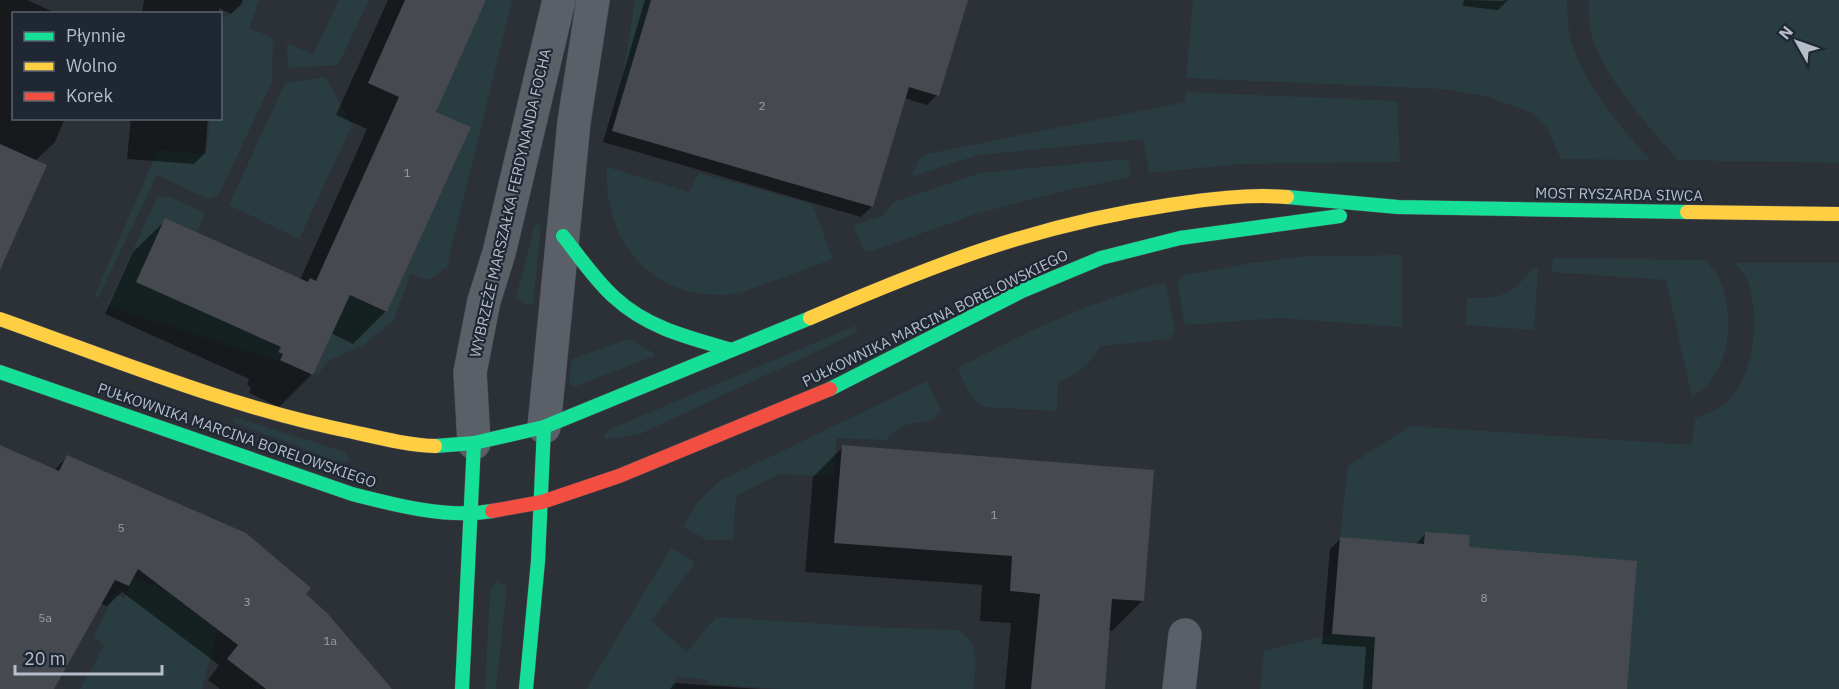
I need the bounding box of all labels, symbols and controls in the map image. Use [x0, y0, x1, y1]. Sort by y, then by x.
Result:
legend [12, 12, 222, 120]
north arrow [1767, 12, 1827, 72]
text: N [1774, 21, 1797, 43]
text: Płynnie [66, 24, 126, 47]
street label: WYBRZEŻE MARSZAŁKA FERDYNANDA FOCHA [465, 46, 555, 359]
text: Wolno [66, 54, 117, 77]
text: Korek [66, 84, 113, 107]
house number: 2 [758, 98, 766, 113]
house number: 1 [403, 165, 411, 180]
street label: MOST RYSZARDA SIWCA [1535, 183, 1703, 205]
street label: PUŁKOWNIKA MARCINA BORELOWSKIEGO [799, 245, 1071, 391]
street label: PUŁKOWNIKA MARCINA BORELOWSKIEGO [95, 378, 379, 492]
house number: 1 [990, 507, 998, 522]
house number: 5 [117, 520, 125, 535]
house number: 8 [1480, 590, 1488, 605]
house number: 3 [243, 594, 251, 609]
house number: 5a [38, 610, 52, 625]
house number: 1a [323, 633, 337, 648]
scale bar [15, 638, 162, 676]
text: 20 m [24, 647, 66, 670]

